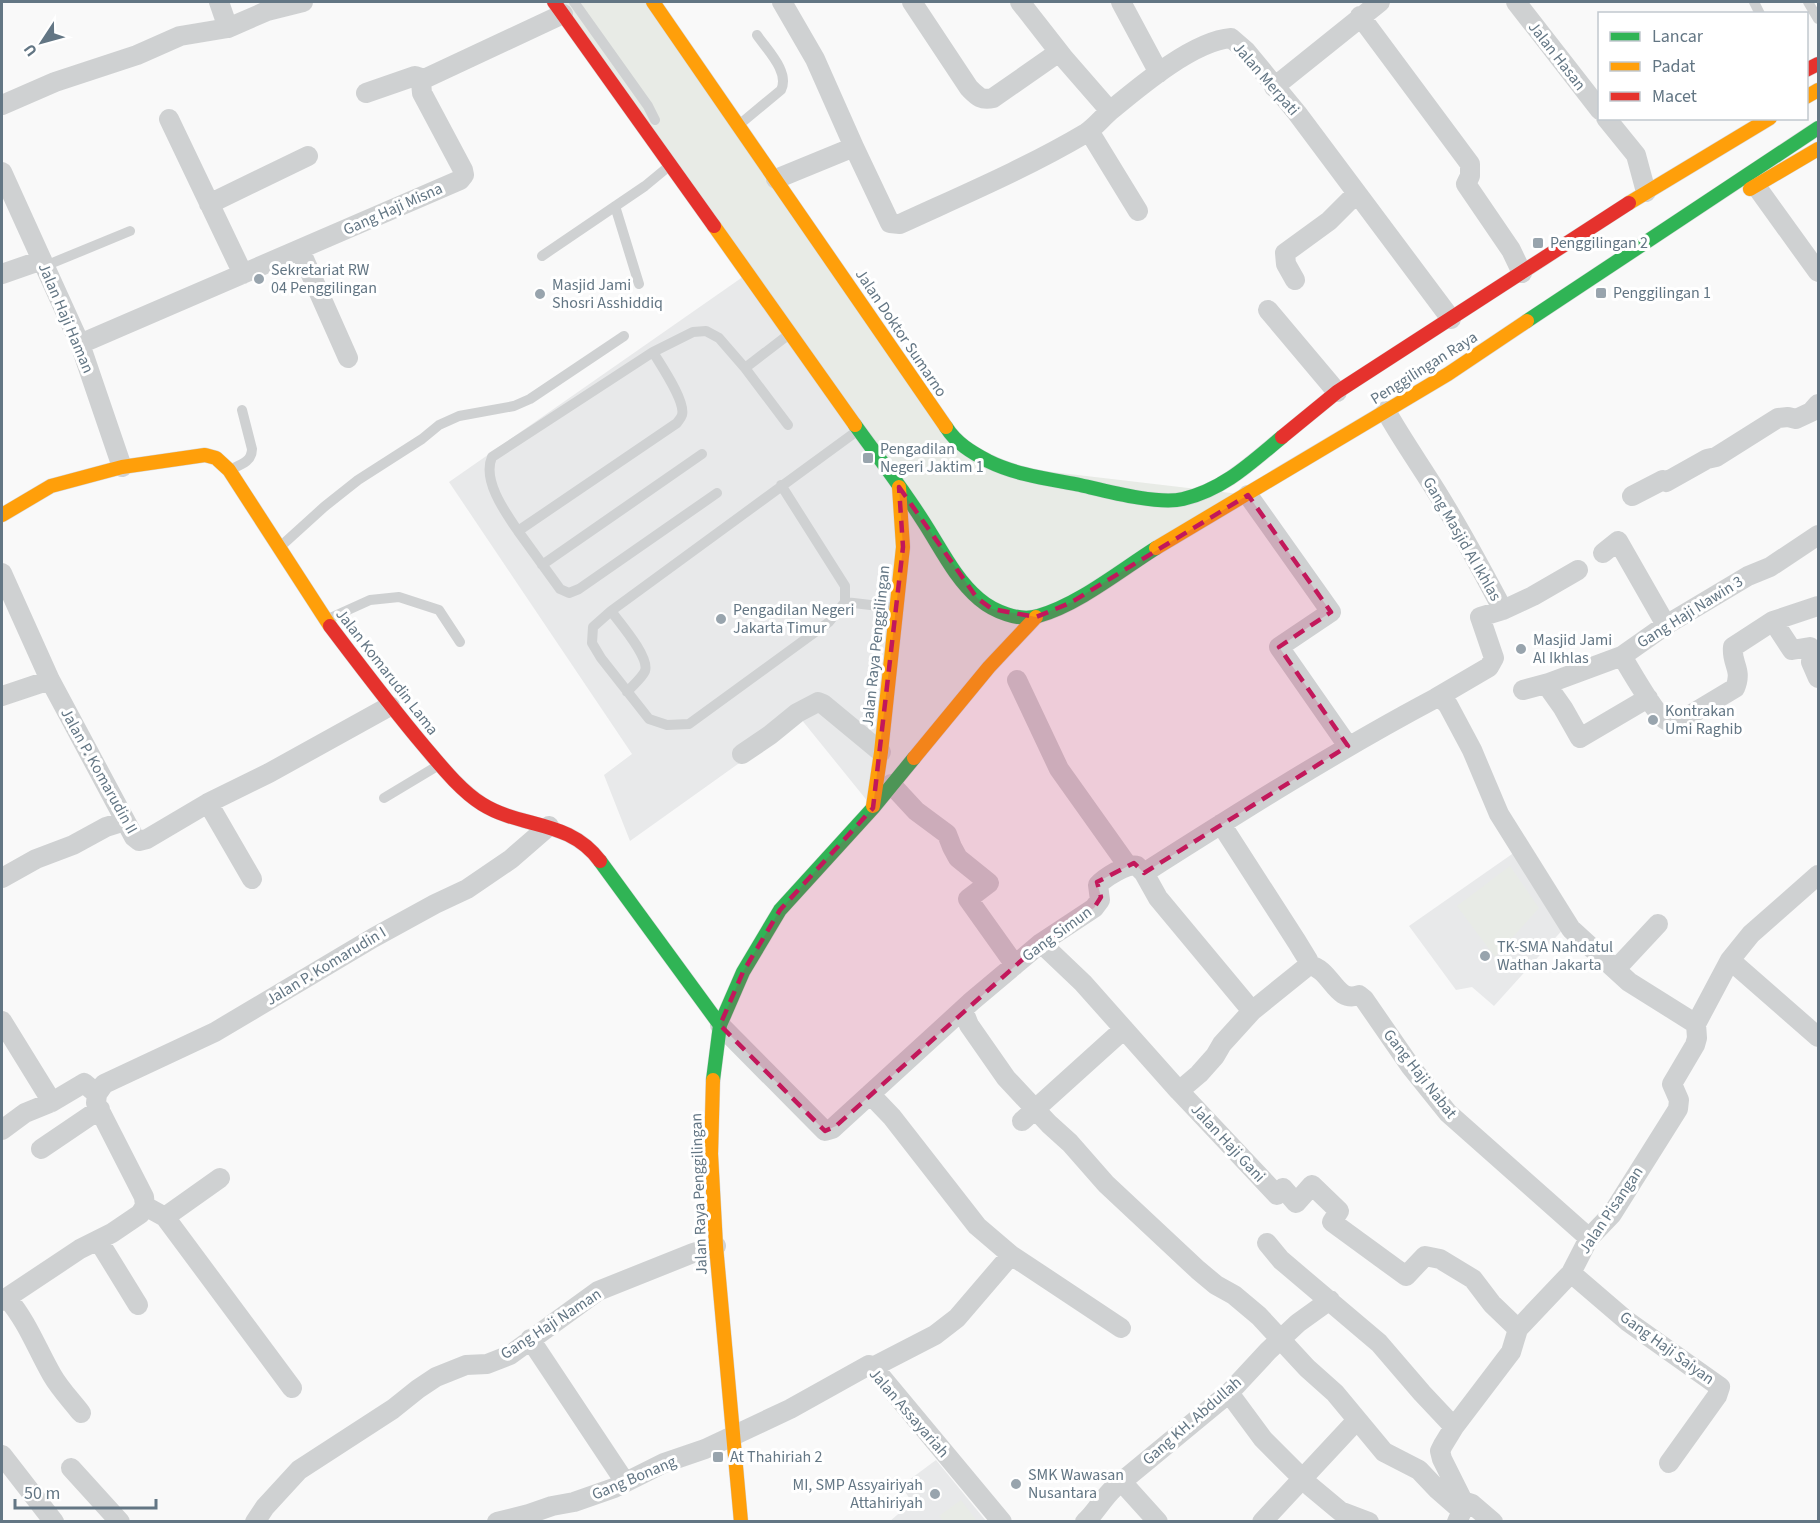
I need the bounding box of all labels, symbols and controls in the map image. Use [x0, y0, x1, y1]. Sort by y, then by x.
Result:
north arrow [12, 12, 72, 72]
legend [1598, 12, 1808, 120]
street label: Jalan Hasan [1523, 17, 1591, 95]
text: Lancar [1652, 24, 1704, 49]
street label: Jalan Merpati [1228, 38, 1304, 120]
text: U [19, 39, 43, 61]
text: Padat [1652, 54, 1695, 79]
text: Macet [1652, 84, 1697, 109]
street label: Gang Haji Misna [340, 177, 446, 241]
place label: Penggilingan 2 [1550, 232, 1648, 254]
marker: Penggilingan 2 [1531, 236, 1545, 250]
street label: Jalan Haji Haman [33, 259, 99, 377]
place label: Sekretariat RW 04 Penggilingan [271, 259, 377, 299]
street label: Jalan Doktor Sumarno [850, 265, 952, 401]
marker: Sekretariat RW 04 Penggilingan [252, 272, 266, 286]
place label: Masjid Jami Shosri Asshiddiq [552, 274, 663, 314]
place label: Penggilingan 1 [1613, 282, 1711, 304]
marker: Penggilingan 1 [1594, 286, 1608, 300]
marker: Masjid Jami Shosri Asshiddiq [533, 287, 547, 301]
street label: Penggilingan Raya [1366, 326, 1482, 410]
place label: Pengadilan Negeri Jaktim 1 [880, 438, 984, 478]
marker: Pengadilan Negeri Jaktim 1 [861, 451, 875, 465]
street label: Gang Masjid Al Ikhlas [1417, 473, 1507, 605]
street label: Jalan Raya Penggilingan [857, 564, 895, 728]
street label: Gang Haji Nawin 3 [1633, 571, 1747, 653]
place label: Pengadilan Negeri Jakarta Timur [733, 599, 855, 639]
street label: Jalan Komarudin Lama [331, 604, 443, 740]
marker: Pengadilan Negeri Jakarta Timur [714, 612, 728, 626]
place label: Masjid Jami Al Ikhlas [1533, 629, 1612, 669]
marker: Masjid Jami Al Ikhlas [1514, 642, 1528, 656]
place label: Kontrakan Umi Raghib [1665, 700, 1743, 740]
street label: Jalan P. Komarudin II [55, 704, 143, 838]
marker: Kontrakan Umi Raghib [1646, 713, 1660, 727]
street label: Gang Simun [1018, 901, 1096, 967]
street label: Jalan P. Komarudin I [262, 921, 390, 1011]
place label: TK-SMA Nahdatul Wathan Jakarta [1497, 936, 1613, 976]
marker: TK-SMA Nahdatul Wathan Jakarta [1478, 949, 1492, 963]
street label: Gang Haji Nabat [1378, 1025, 1462, 1124]
street label: Jalan Haji Gani [1186, 1099, 1270, 1187]
street label: Jalan Raya Penggilingan [685, 1113, 713, 1275]
street label: Jalan Pisangan [1574, 1162, 1648, 1258]
street label: Gang Haji Naman [496, 1283, 606, 1365]
street label: Gang Haji Saiyan [1615, 1306, 1719, 1390]
street label: Jalan Assayariah [864, 1364, 954, 1462]
street label: Gang KH. Abdullah [1138, 1372, 1246, 1470]
place label: At Thahiriah 2 [730, 1446, 823, 1468]
street label: Gang Bonang [588, 1450, 680, 1506]
marker: At Thahiriah 2 [711, 1450, 725, 1464]
place label: SMK Wawasan Nusantara [1028, 1464, 1124, 1504]
scale bar [15, 1472, 156, 1510]
place label: MI, SMP Assyairiyah Attahiriyah [793, 1474, 923, 1514]
marker: SMK Wawasan Nusantara [1009, 1477, 1023, 1491]
text: 50 m [24, 1481, 60, 1506]
marker: MI, SMP Assyairiyah Attahiriyah [928, 1487, 942, 1501]

